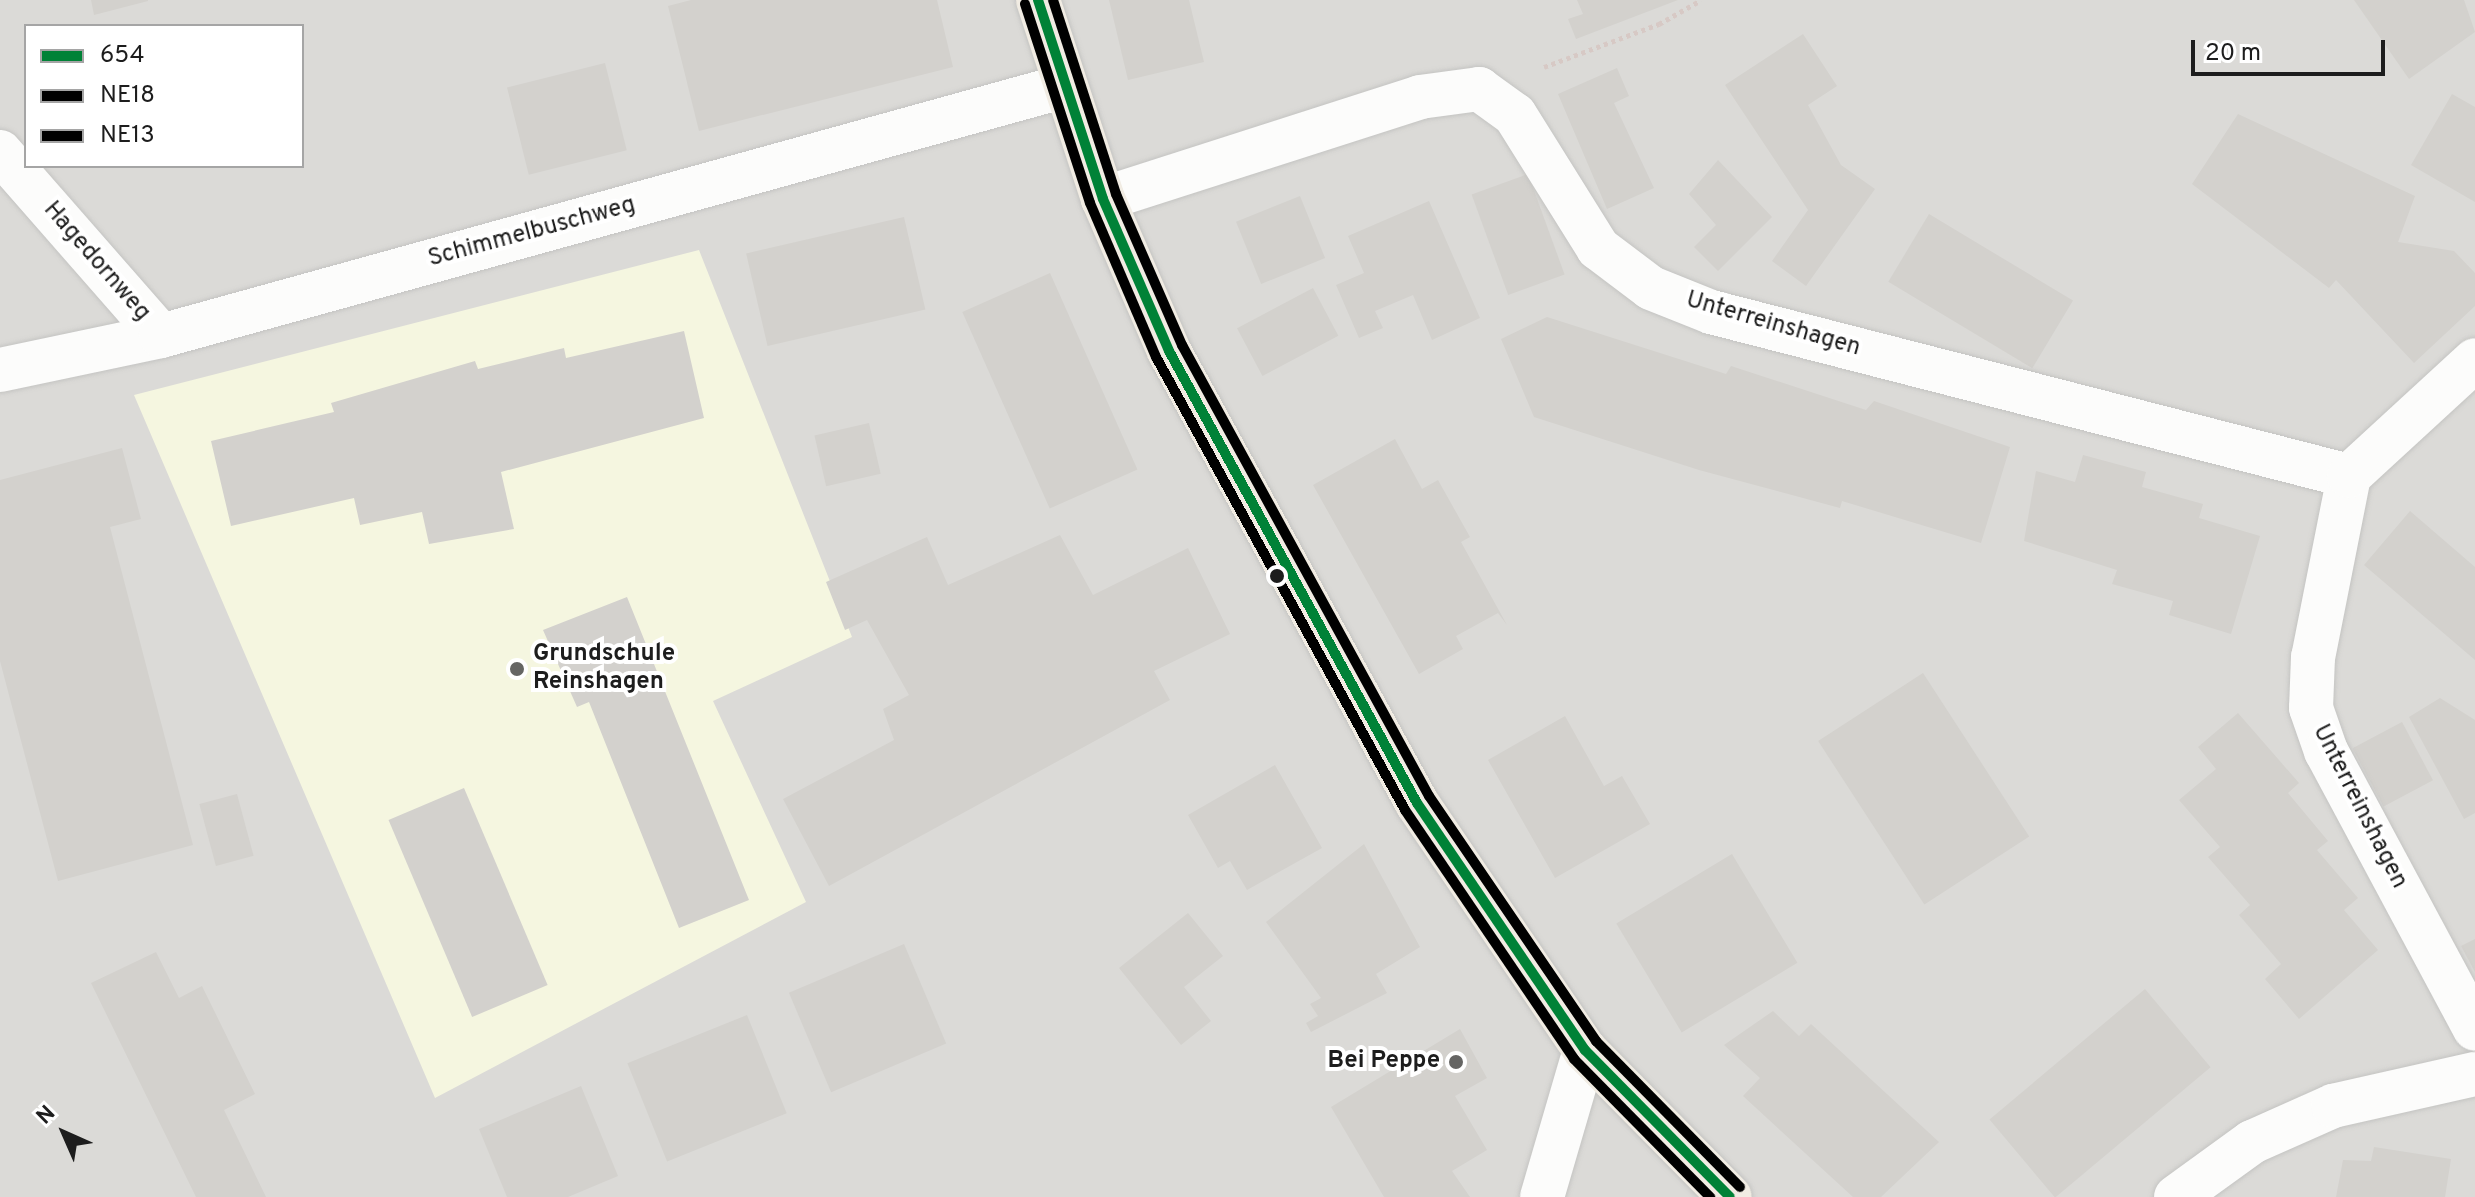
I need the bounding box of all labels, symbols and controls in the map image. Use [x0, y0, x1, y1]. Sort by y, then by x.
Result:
legend [24, 24, 304, 168]
scale bar [2195, 24, 2389, 74]
text: 20 m [2205, 39, 2261, 69]
text: 654 [100, 41, 145, 71]
text: NE18 [100, 81, 155, 111]
text: NE13 [100, 121, 155, 151]
street label: Schimmelbuschweg [425, 192, 639, 274]
street label: Hagedornweg [36, 196, 156, 328]
street label: Unterreinshagen [1682, 286, 1864, 364]
unlabelled marker [1269, 568, 1285, 584]
place label: Grundschule Reinshagen [533, 641, 675, 697]
marker: Grundschule Reinshagen [508, 660, 526, 678]
street label: Unterreinshagen [2305, 720, 2413, 894]
place label: Bei Peppe [1328, 1048, 1440, 1076]
marker: Bei Peppe [1447, 1053, 1465, 1071]
north arrow [24, 1093, 104, 1173]
text: N [32, 1101, 62, 1131]

